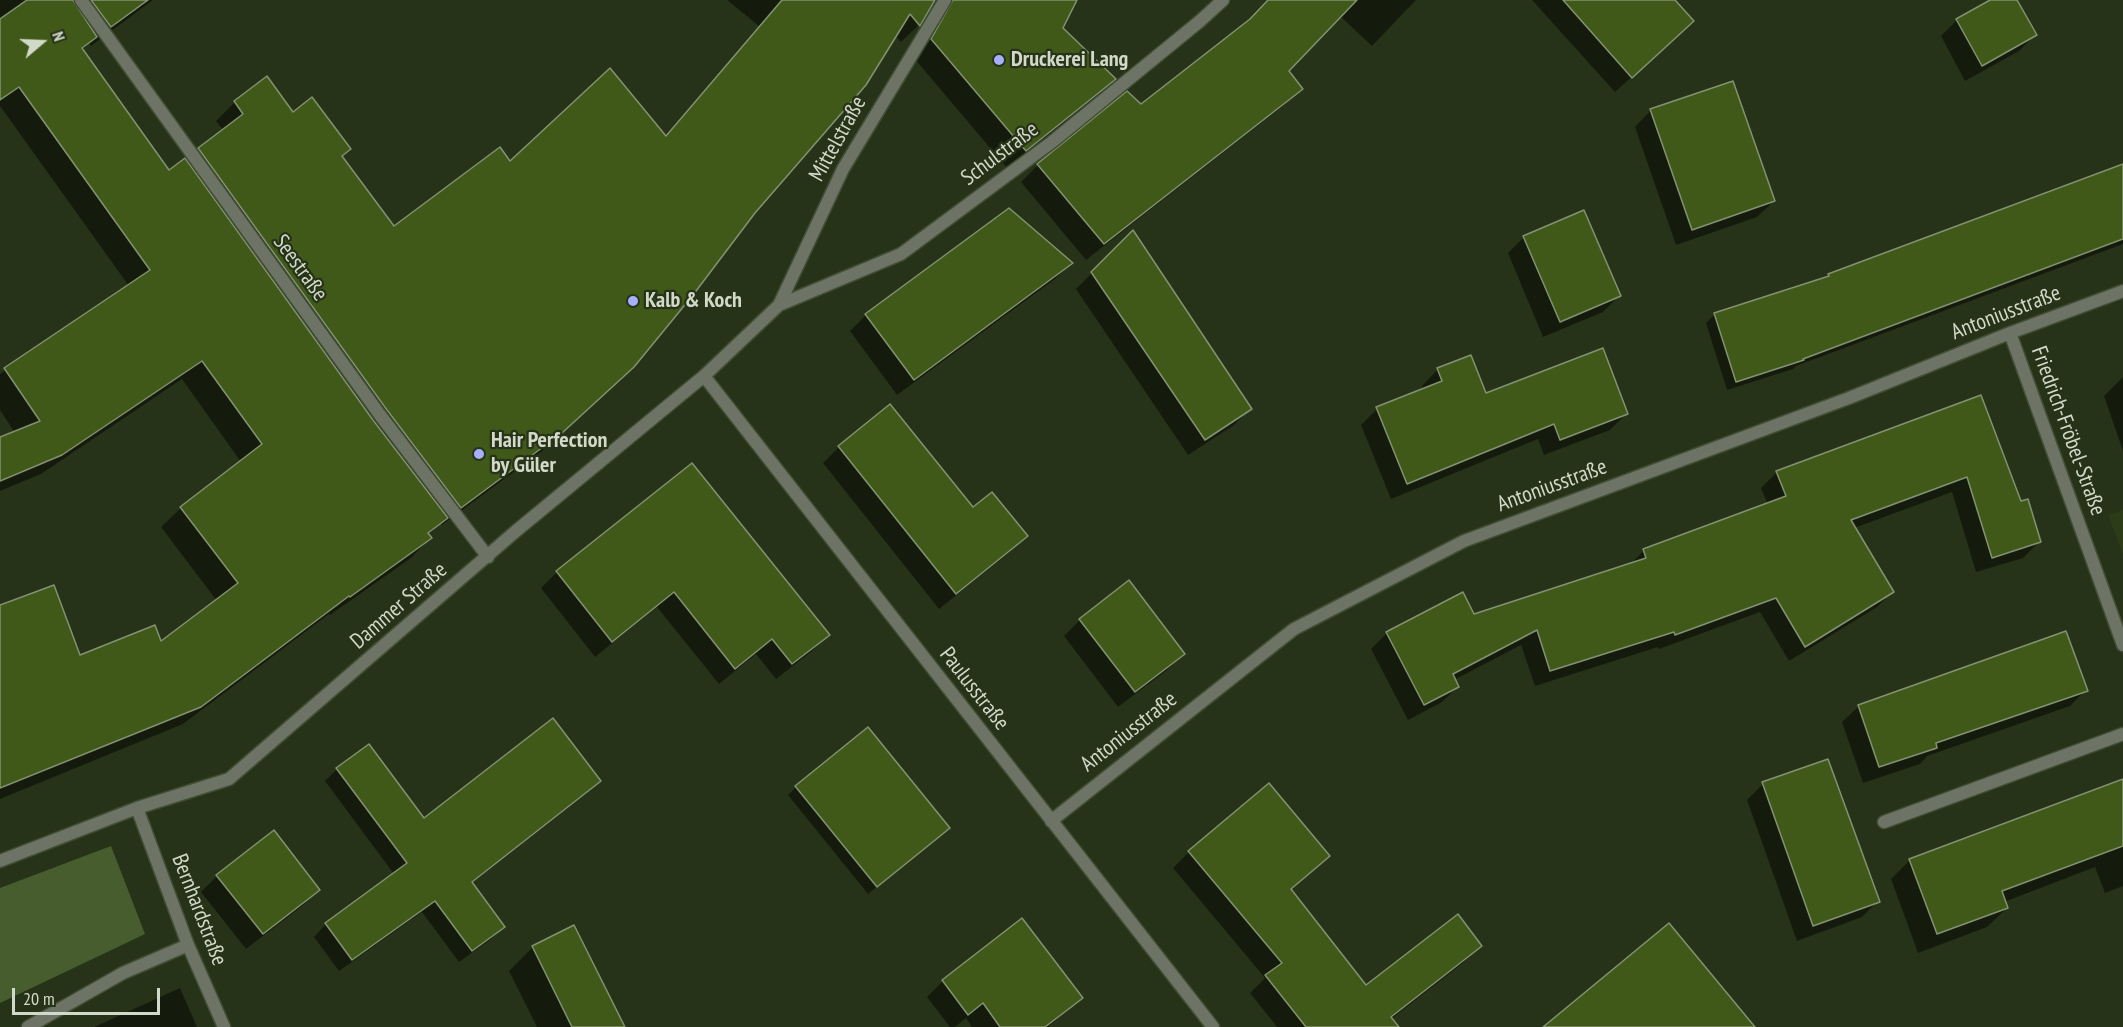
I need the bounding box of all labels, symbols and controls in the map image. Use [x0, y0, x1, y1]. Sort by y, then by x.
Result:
north arrow [12, 12, 72, 72]
text: N [48, 29, 70, 43]
place label: Druckerei Lang [1011, 47, 1128, 73]
marker: Druckerei Lang [992, 53, 1006, 67]
street label: Mittelstraße [804, 92, 872, 186]
street label: Schulstraße [956, 116, 1044, 192]
street label: Seestraße [267, 230, 333, 306]
street label: Antoniusstraße [1948, 280, 2064, 346]
place label: Kalb & Koch [645, 288, 742, 314]
marker: Kalb & Koch [626, 294, 640, 308]
street label: Friedrich-Fröbel-Straße [2025, 343, 2111, 519]
place label: Hair Perfection by Güler [491, 428, 607, 480]
marker: Hair Perfection by Güler [472, 447, 486, 461]
street label: Antoniusstraße [1493, 454, 1611, 518]
street label: Dammer Straße [345, 557, 453, 655]
street label: Paulusstraße [933, 642, 1015, 736]
street label: Antoniusstraße [1076, 686, 1182, 778]
street label: Bernhardstraße [166, 851, 232, 969]
scale bar [15, 976, 164, 1014]
text: 20 m [23, 987, 55, 1010]

